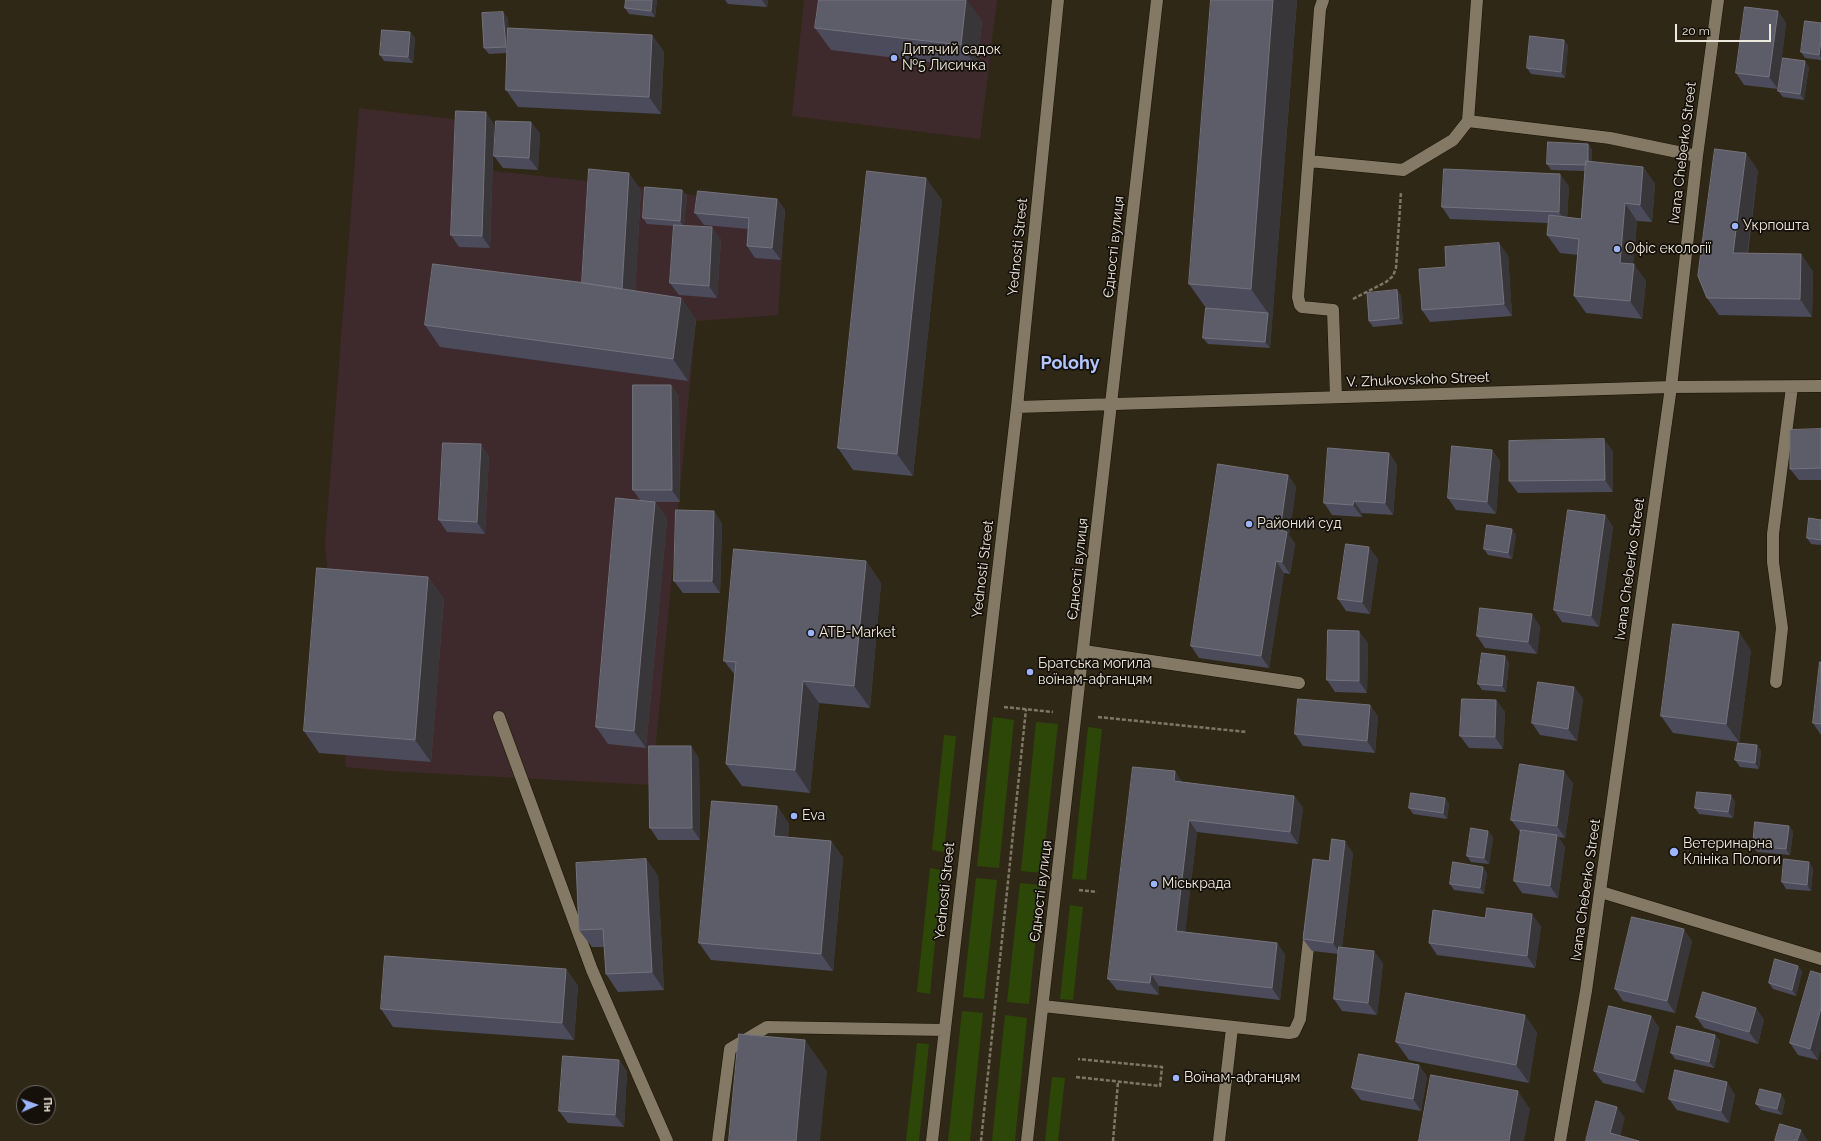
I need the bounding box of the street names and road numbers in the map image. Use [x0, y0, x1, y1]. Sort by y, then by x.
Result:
street label: Ivana Cheberko Street [1666, 81, 1700, 225]
street label: Єдності вулиця [1100, 195, 1128, 299]
street label: Yednosti Street [1005, 197, 1031, 297]
street label: V. Zhukovskoho Street [1346, 369, 1490, 391]
street label: Ivana Cheberko Street [1612, 497, 1648, 641]
street label: Єдності вулиця [1064, 517, 1092, 621]
street label: Yednosti Street [969, 519, 997, 619]
street label: Ivana Cheberko Street [1568, 818, 1604, 962]
street label: Єдності вулиця [1026, 839, 1056, 943]
street label: Yednosti Street [932, 841, 958, 941]

